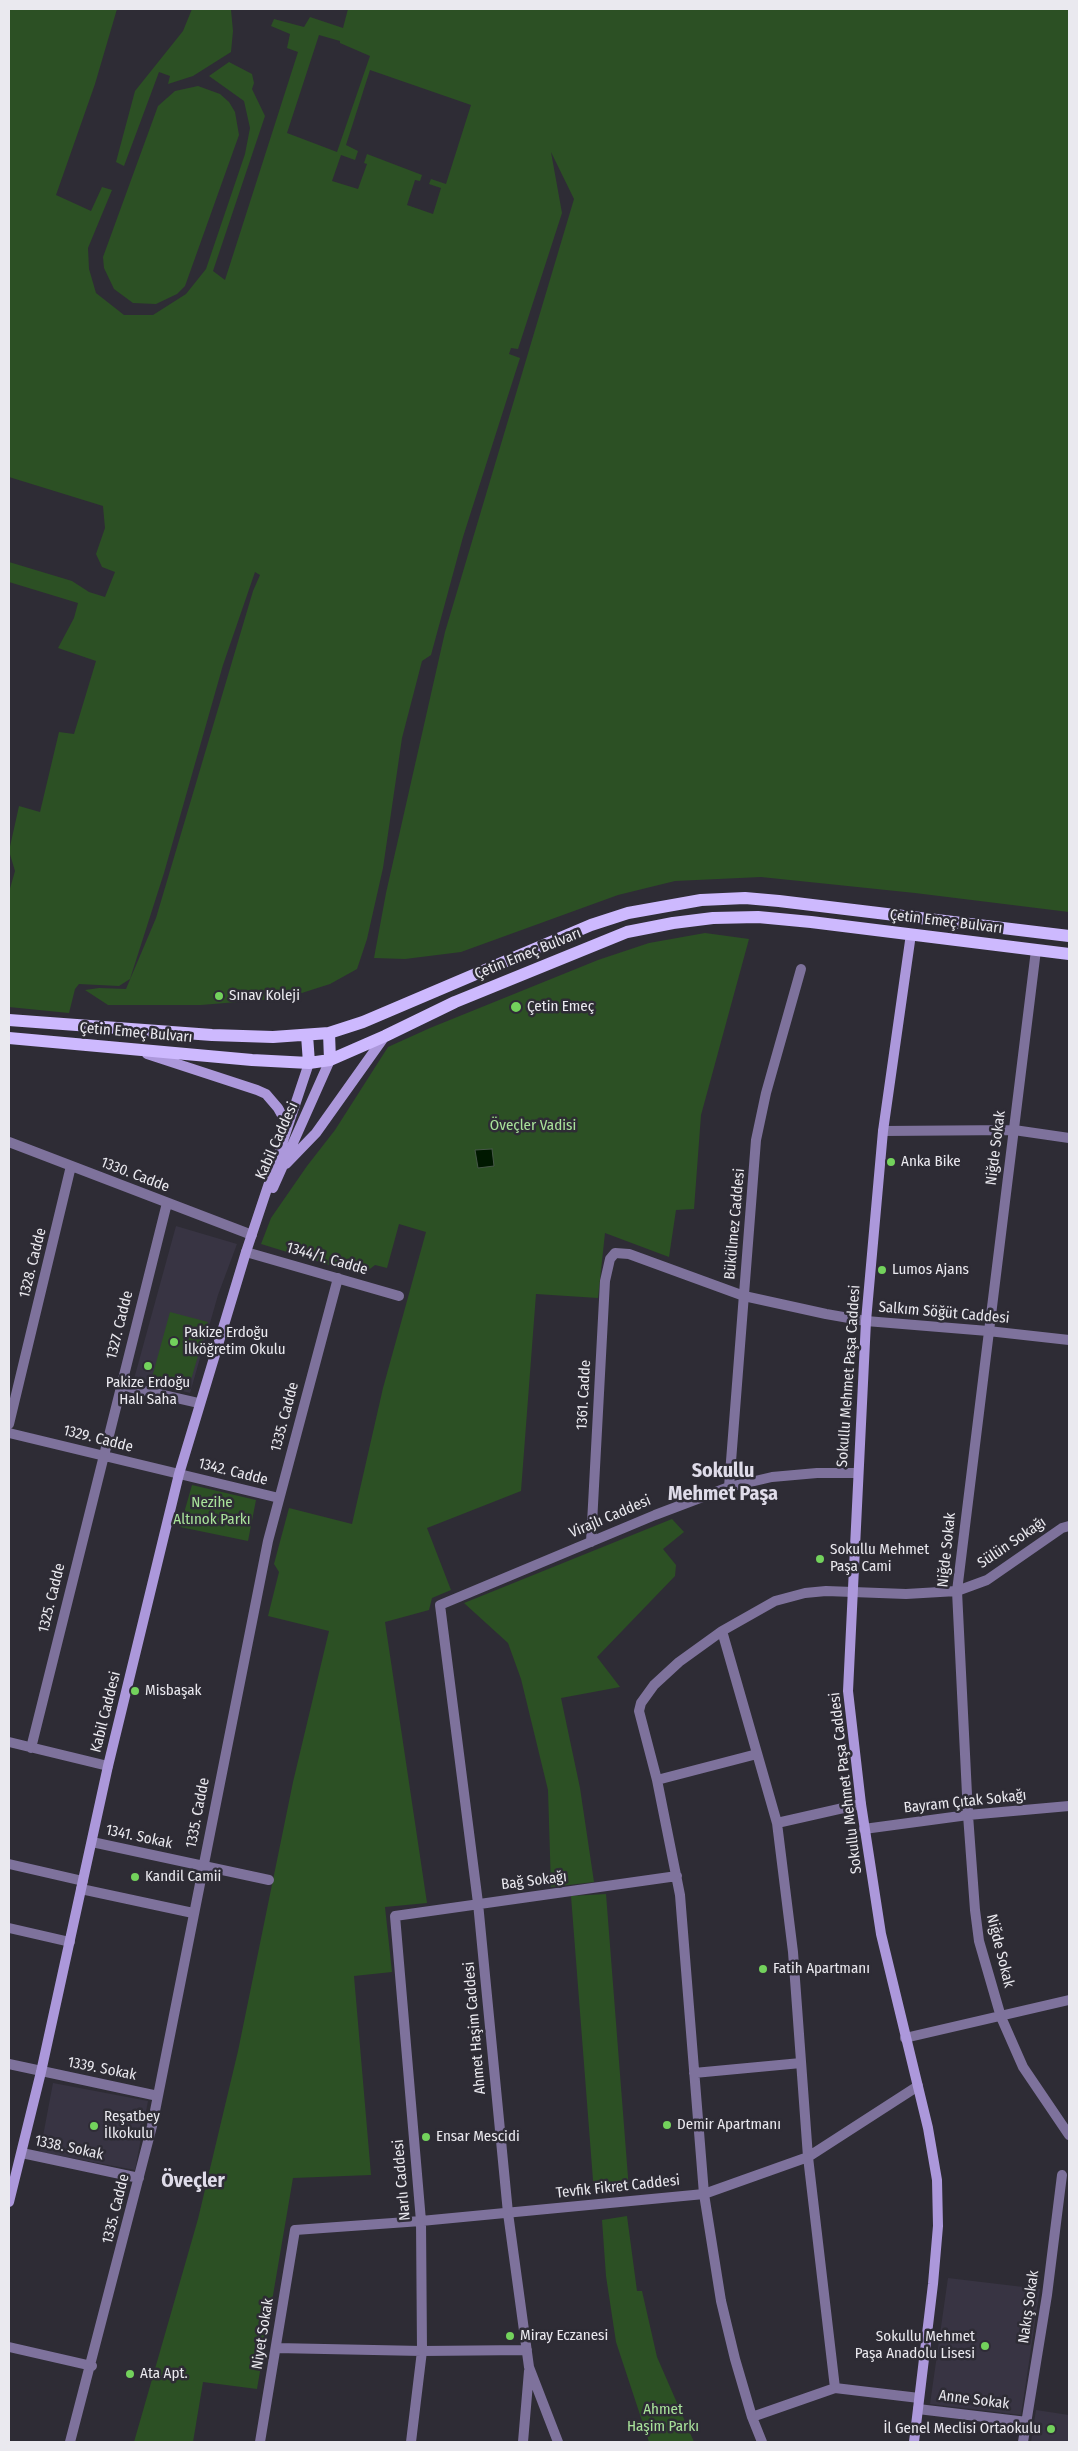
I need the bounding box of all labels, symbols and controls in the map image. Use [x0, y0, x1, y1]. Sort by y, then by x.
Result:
street label: Çetin Emeç Bulvarı [889, 906, 1003, 938]
street label: Çetin Emeç Bulvarı [472, 924, 584, 984]
place label: Sınav Koleji [229, 987, 300, 1005]
marker: Sınav Koleji [213, 990, 225, 1002]
place label: Çetin Emeç [527, 998, 594, 1016]
marker: Çetin Emeç [509, 1000, 523, 1014]
street label: Çetin Emeç Bulvarı [79, 1019, 193, 1047]
street label: Kabil Caddesi [252, 1099, 302, 1183]
street label: Niğde Sokak [982, 1110, 1010, 1186]
park label: Öveçler Vadisi [490, 1117, 576, 1135]
place label: Anka Bike [901, 1153, 961, 1171]
street label: 1330. Cadde [98, 1154, 172, 1196]
marker: Anka Bike [885, 1156, 897, 1168]
street label: Bükülmez Caddesi [721, 1168, 749, 1280]
street label: 1328. Cadde [16, 1226, 50, 1300]
street label: 1344/1. Cadde [284, 1239, 370, 1279]
place label: Lumos Ajans [892, 1261, 969, 1279]
marker: Lumos Ajans [876, 1264, 888, 1276]
street label: Sokullu Mehmet Paşa Caddesi [834, 1284, 864, 1468]
street label: 1327. Cadde [103, 1289, 137, 1361]
street label: Salkım Söğüt Caddesi [878, 1298, 1010, 1328]
place label: Pakize Erdoğu İlköğretim Okulu [184, 1324, 286, 1359]
marker: Pakize Erdoğu İlköğretim Okulu [168, 1336, 180, 1348]
street label: 1361. Cadde [573, 1359, 595, 1431]
marker: Pakize Erdoğu Halı Saha [142, 1360, 154, 1372]
place label: Pakize Erdoğu Halı Saha [106, 1374, 190, 1409]
street label: 1335. Cadde [267, 1380, 303, 1454]
street label: 1329. Cadde [61, 1422, 135, 1456]
street label: 1342. Cadde [196, 1455, 270, 1489]
district label: Sokullu Mehmet Paşa [668, 1459, 778, 1506]
street label: Virajlı Caddesi [566, 1492, 654, 1542]
park label: Nezihe Altınok Parkı [173, 1494, 251, 1529]
street label: Niğde Sokak [934, 1512, 960, 1588]
street label: Sülün Sokağı [974, 1514, 1050, 1572]
place label: Sokullu Mehmet Paşa Cami [830, 1541, 929, 1576]
marker: Sokullu Mehmet Paşa Cami [814, 1553, 826, 1565]
street label: 1325. Cadde [35, 1561, 69, 1635]
street label: Kabil Caddesi [87, 1670, 125, 1754]
place label: Misbaşak [145, 1682, 202, 1700]
marker: Misbaşak [129, 1685, 141, 1697]
street label: Sokullu Mehmet Paşa Caddesi [826, 1691, 866, 1875]
street label: 1335. Cadde [182, 1776, 214, 1850]
street label: Bayram Çıtak Sokağı [903, 1787, 1027, 1817]
street label: 1341. Sokak [104, 1821, 174, 1853]
place label: Kandil Camii [145, 1868, 221, 1886]
street label: Bağ Sokağı [500, 1868, 568, 1894]
marker: Kandil Camii [129, 1871, 141, 1883]
street label: Niğde Sokak [982, 1912, 1018, 1990]
place label: Fatih Apartmanı [773, 1960, 870, 1978]
street label: Ahmet Haşim Caddesi [460, 1961, 490, 2095]
marker: Fatih Apartmanı [757, 1963, 769, 1975]
street label: 1339. Sokak [66, 2054, 138, 2084]
place label: Reşatbey İlkokulu [104, 2108, 160, 2143]
place label: Demir Apartmanı [677, 2116, 781, 2134]
marker: Demir Apartmanı [661, 2119, 673, 2131]
marker: Reşatbey İlkokulu [88, 2120, 100, 2132]
place label: Ensar Mescidi [436, 2128, 520, 2146]
marker: Ensar Mescidi [420, 2131, 432, 2143]
street label: 1338. Sokak [33, 2132, 105, 2164]
street label: Narlı Caddesi [389, 2139, 415, 2221]
district label: Öveçler [161, 2169, 225, 2193]
street label: 1335. Cadde [99, 2172, 133, 2246]
street label: Tevfik Fikret Caddesi [555, 2172, 681, 2202]
street label: Nakış Sokak [1015, 2269, 1043, 2345]
street label: Niyet Sokak [248, 2297, 278, 2371]
place label: Miray Eczanesi [520, 2327, 608, 2345]
place label: Sokullu Mehmet Paşa Anadolu Lisesi [855, 2328, 975, 2363]
marker: Miray Eczanesi [504, 2330, 516, 2342]
marker: Sokullu Mehmet Paşa Anadolu Lisesi [979, 2340, 991, 2352]
place label: Ata Apt. [140, 2365, 188, 2383]
marker: Ata Apt. [124, 2368, 136, 2380]
street label: Anne Sokak [938, 2387, 1010, 2413]
park label: Ahmet Haşim Parkı [627, 2401, 699, 2436]
place label: İl Genel Meclisi Ortaokulu [884, 2420, 1041, 2438]
marker: İl Genel Meclisi Ortaokulu [1045, 2423, 1057, 2435]

